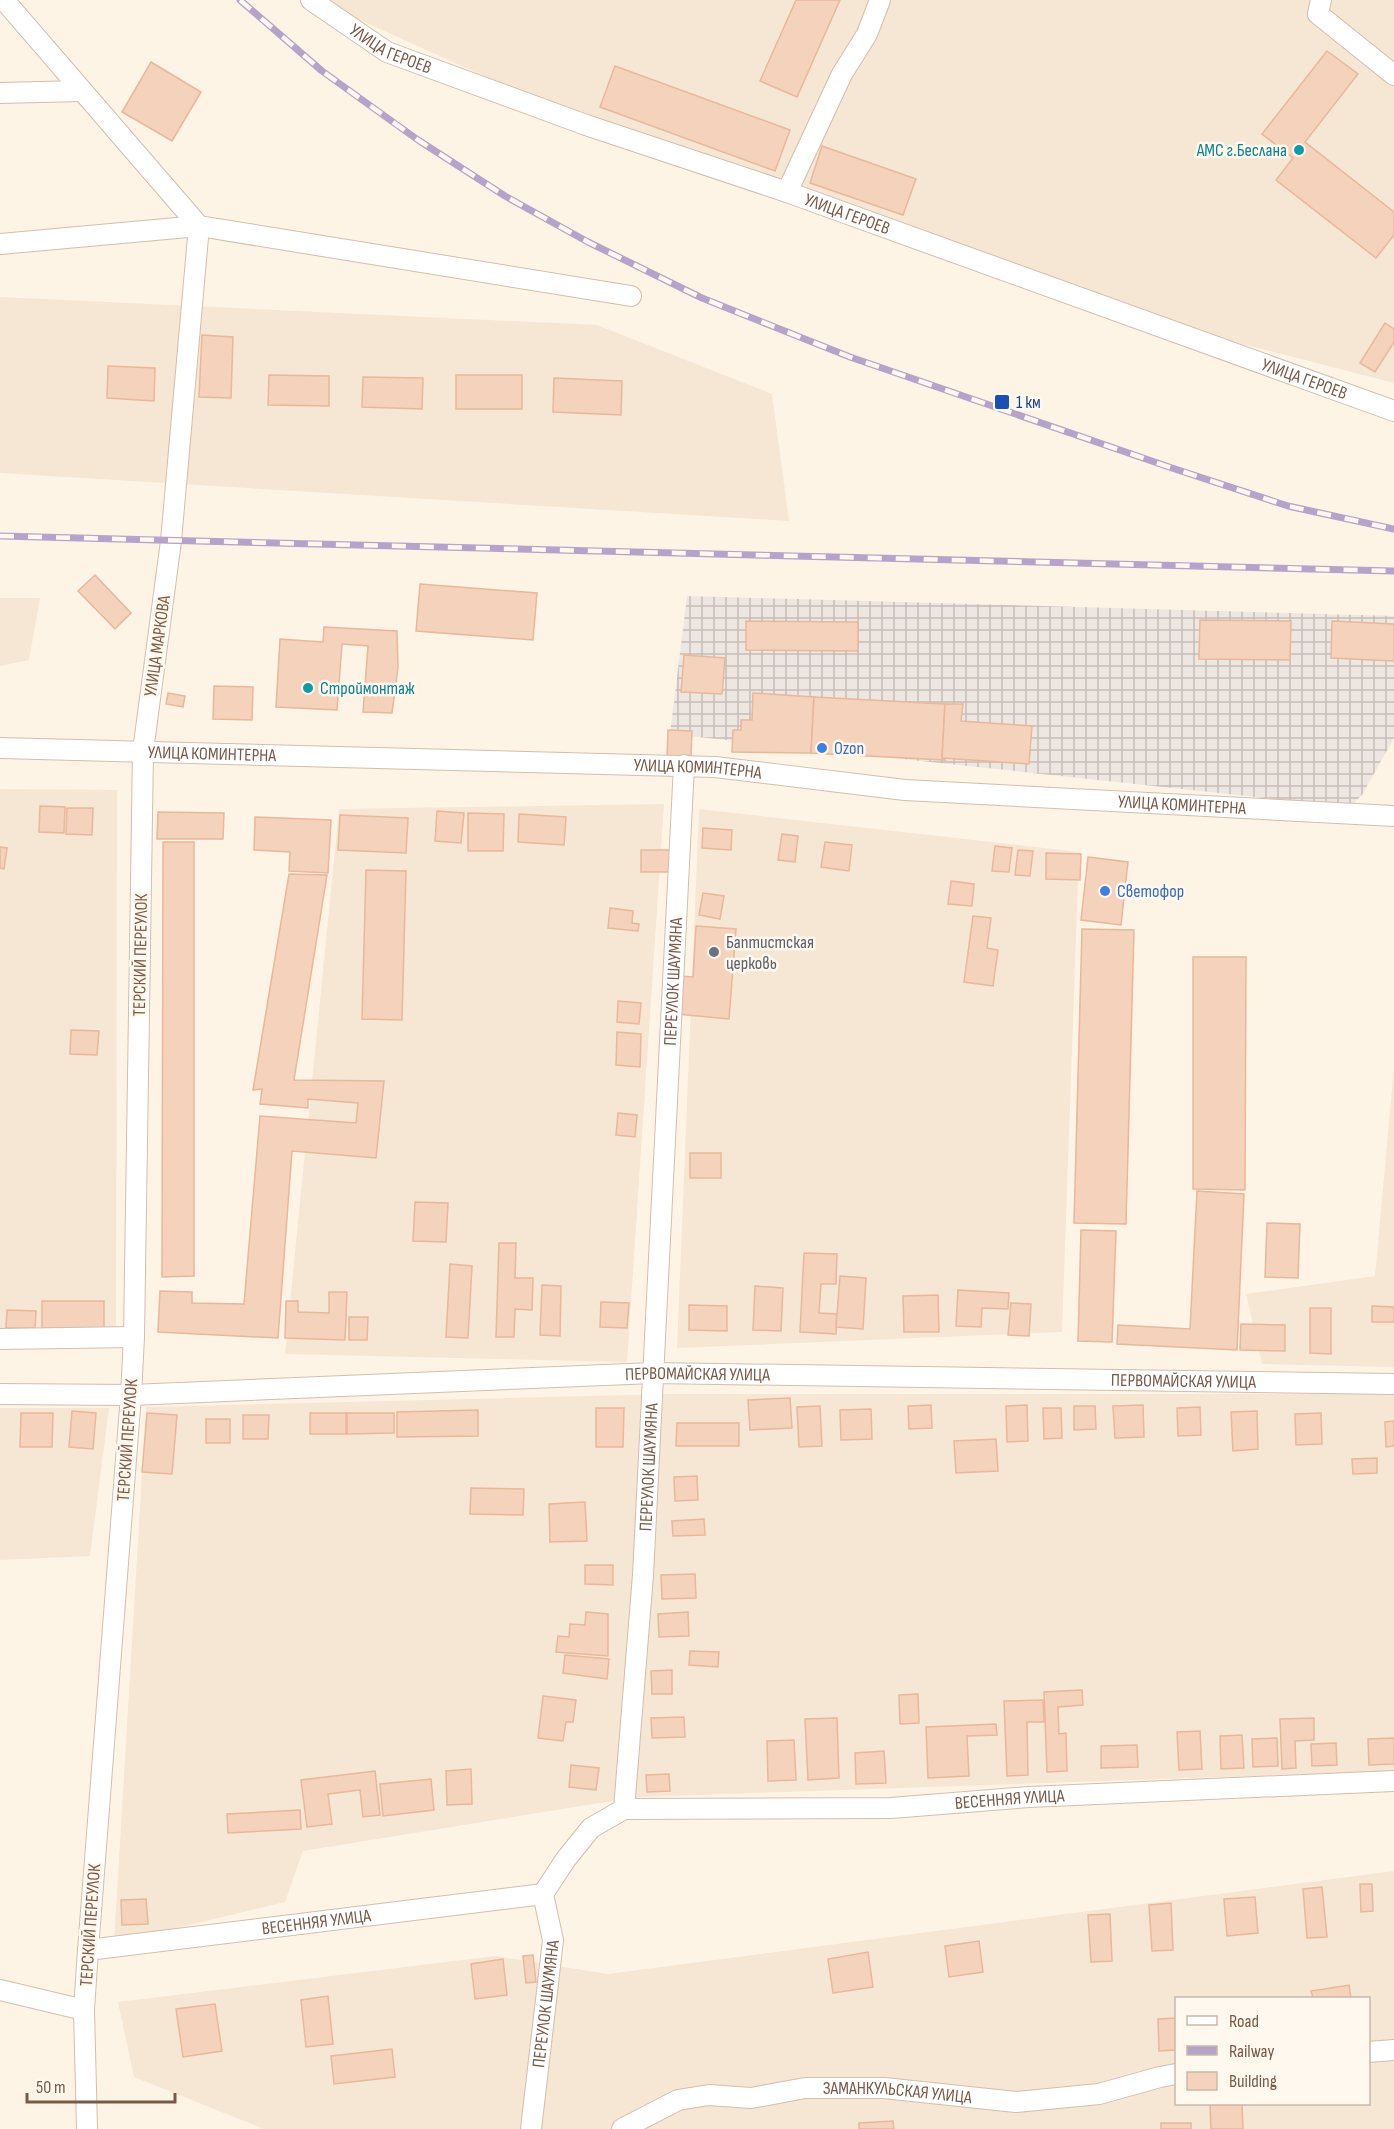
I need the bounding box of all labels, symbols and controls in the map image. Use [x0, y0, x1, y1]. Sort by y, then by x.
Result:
street label: УЛИЦА ГЕРОЕВ [345, 20, 434, 78]
place label: АМС г.Беслана [1196, 140, 1287, 161]
marker: АМС г.Беслана [1292, 143, 1306, 157]
street label: УЛИЦА ГЕРОЕВ [801, 189, 893, 239]
street label: УЛИЦА ГЕРОЕВ [1259, 354, 1350, 404]
place label: 1 км [1016, 392, 1041, 413]
marker: 1 км [993, 393, 1011, 411]
street label: УЛИЦА МАРКОВА [140, 594, 175, 698]
place label: Строймонтаж [320, 678, 415, 699]
marker: Строймонтаж [301, 681, 315, 695]
place label: Ozon [834, 738, 864, 759]
marker: Ozon [815, 741, 829, 755]
street label: УЛИЦА КОМИНТЕРНА [147, 742, 277, 766]
street label: УЛИЦА КОМИНТЕРНА [633, 755, 763, 784]
street label: УЛИЦА КОМИНТЕРНА [1117, 791, 1247, 819]
place label: Светофор [1117, 881, 1184, 902]
marker: Светофор [1098, 884, 1112, 898]
street label: ТЕРСКИЙ ПЕРЕУЛОК [129, 892, 152, 1017]
street label: ПЕРЕУЛОК ШАУМЯНА [660, 917, 687, 1046]
place label: Баптистская церковь [726, 932, 814, 974]
marker: Баптистская церковь [707, 945, 721, 959]
street label: ПЕРВОМАЙСКАЯ УЛИЦА [625, 1363, 770, 1386]
street label: ПЕРВОМАЙСКАЯ УЛИЦА [1111, 1370, 1256, 1393]
street label: ТЕРСКИЙ ПЕРЕУЛОК [113, 1377, 142, 1502]
street label: ПЕРЕУЛОК ШАУМЯНА [635, 1402, 663, 1532]
street label: ВЕСЕННЯЯ УЛИЦА [954, 1785, 1065, 1814]
street label: ТЕРСКИЙ ПЕРЕУЛОК [76, 1862, 105, 1987]
street label: ВЕСЕННЯЯ УЛИЦА [261, 1905, 372, 1940]
street label: ПЕРЕУЛОК ШАУМЯНА [528, 1939, 564, 2069]
legend [1175, 1997, 1370, 2105]
text: Road [1229, 2011, 1259, 2032]
text: Railway [1229, 2041, 1274, 2062]
scale bar [27, 2066, 176, 2104]
text: Building [1229, 2071, 1277, 2092]
text: 50 m [36, 2077, 66, 2098]
street label: ЗАМАНКУЛЬСКАЯ УЛИЦА [823, 2078, 973, 2108]

